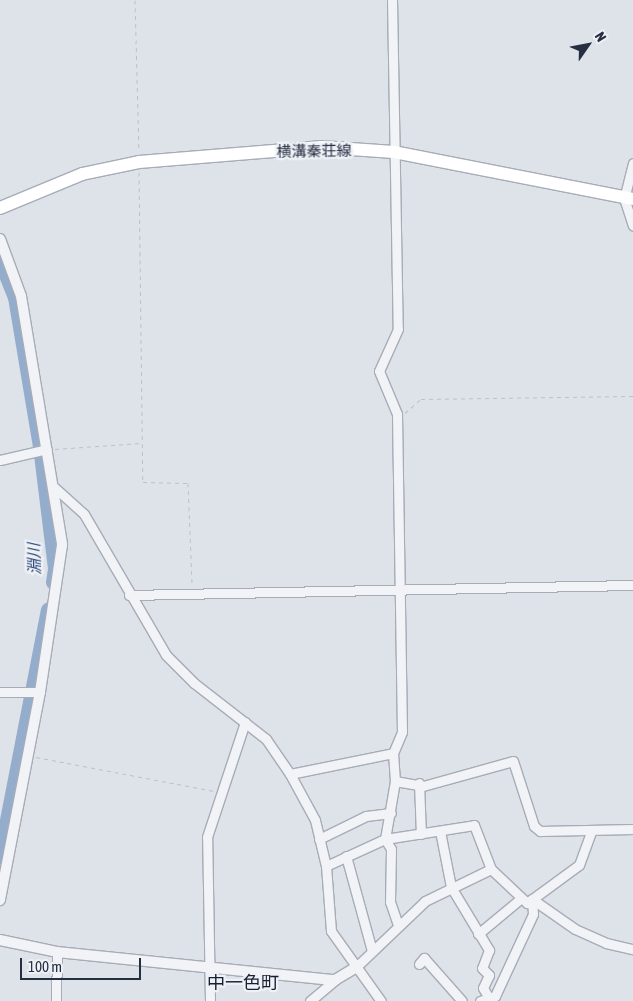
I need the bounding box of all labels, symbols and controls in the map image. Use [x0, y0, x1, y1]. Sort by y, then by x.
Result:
north arrow [563, 20, 613, 70]
text: N [592, 29, 610, 45]
street label: 横溝秦荘線 [276, 141, 352, 161]
water label: 淵川 [24, 543, 44, 575]
scale bar [22, 948, 144, 980]
text: 100 m [28, 958, 62, 975]
district label: 中一色町 [207, 972, 279, 994]

